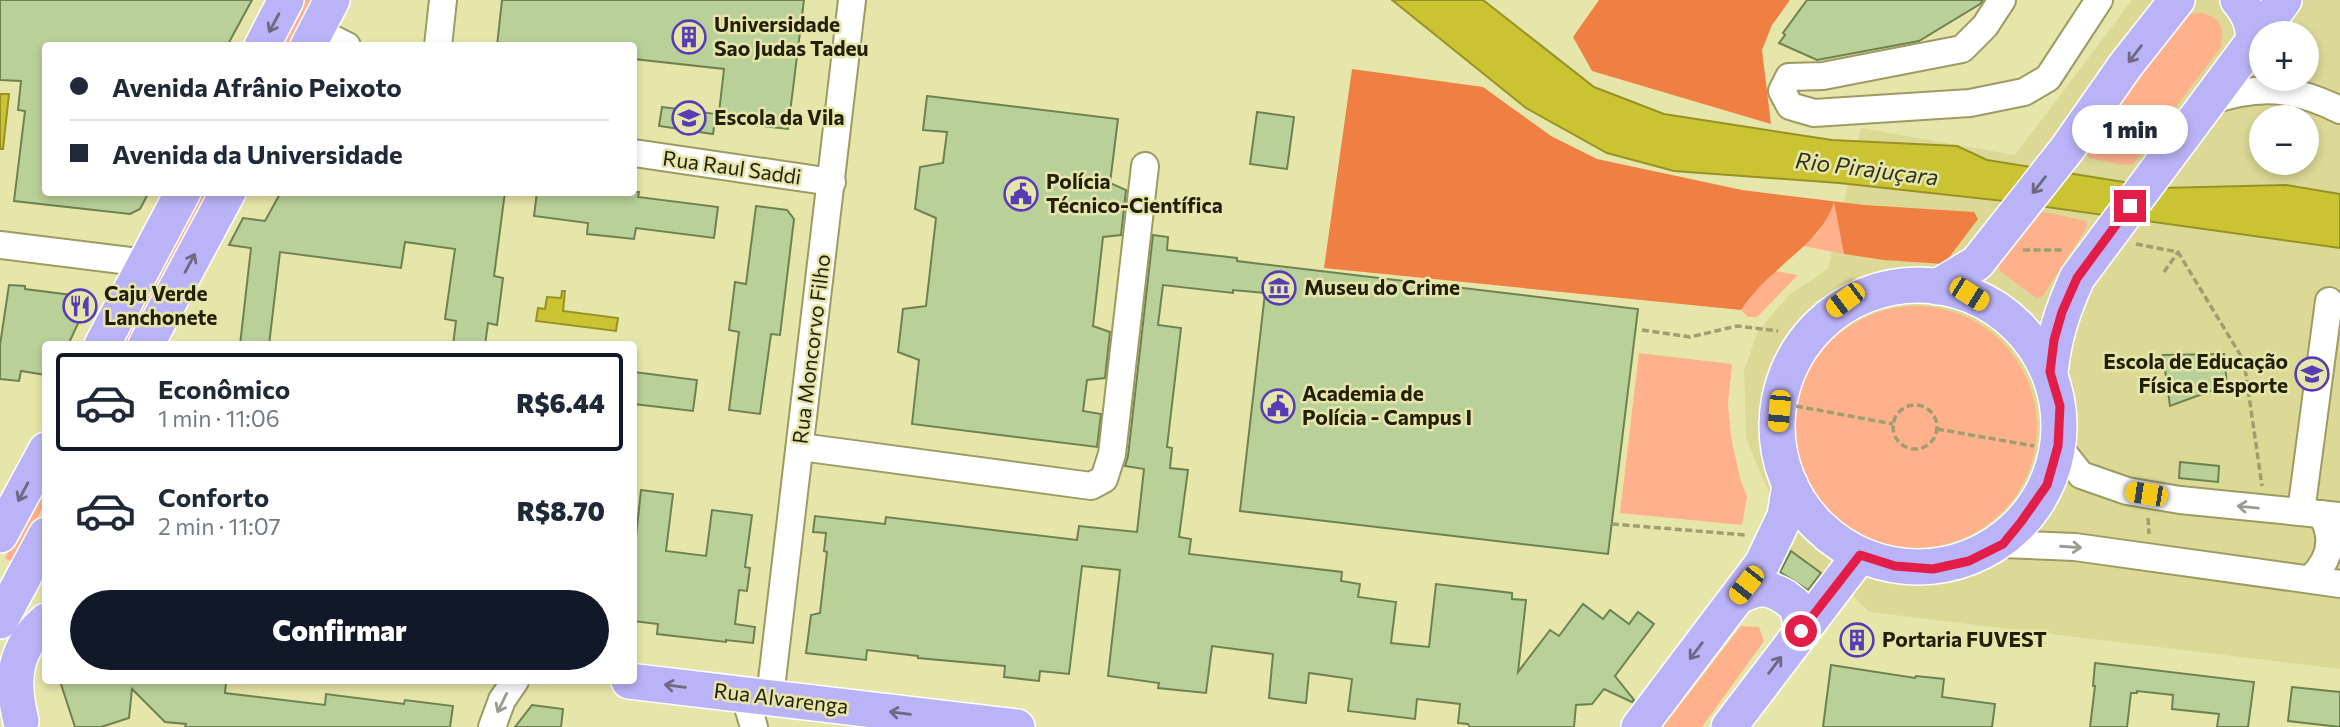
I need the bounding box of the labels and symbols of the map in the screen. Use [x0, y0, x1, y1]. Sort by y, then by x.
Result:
place label: Universidade Sao Judas Tadeu [714, 11, 869, 60]
one-way arrow [267, 12, 280, 33]
building icon: Universidade Sao Judas Tadeu [670, 18, 708, 56]
one-way arrow [2127, 44, 2142, 62]
school or university icon: Escola da Vila [670, 99, 708, 137]
place label: Escola da Vila [714, 104, 845, 129]
callout: 1 min [2072, 104, 2188, 154]
street label: Rua Raul Saddi [661, 144, 803, 189]
water label: Rio Pirajuçara [1794, 145, 1940, 191]
place label: Polícia Técnico-Científica [1046, 168, 1223, 217]
public building icon: Polícia Técnico-Científica [1002, 175, 1040, 213]
one-way arrow [2031, 175, 2046, 193]
route end [2114, 190, 2146, 222]
one-way arrow [184, 253, 197, 274]
street label: Rua Moncorvo Filho [786, 253, 835, 445]
museum icon: Museu do Crime [1260, 269, 1298, 307]
place label: Museu do Crime [1304, 274, 1460, 299]
car [1946, 274, 1993, 314]
car [1822, 279, 1869, 321]
place label: Caju Verde Lanchonete [104, 280, 217, 329]
restaurant icon: Caju Verde Lanchonete [61, 287, 99, 325]
place label: Escola de Educação Física e Esporte [2103, 348, 2288, 397]
school or university icon: Escola de Educação Física e Esporte [2293, 355, 2331, 393]
place label: Academia de Polícia - Campus I [1302, 380, 1472, 429]
public building icon: Academia de Polícia - Campus I [1259, 387, 1297, 425]
car [1767, 389, 1792, 433]
car [2124, 480, 2169, 508]
one-way arrow [16, 481, 29, 502]
one-way arrow [2237, 500, 2260, 513]
one-way arrow [2059, 541, 2082, 554]
car [1725, 562, 1768, 608]
route start [1785, 615, 1817, 647]
building icon: Portaria FUVEST [1838, 621, 1876, 659]
place label: Portaria FUVEST [1882, 626, 2047, 651]
one-way arrow [1689, 641, 1704, 660]
one-way arrow [1768, 656, 1783, 675]
street label: Rua Alvarenga [712, 677, 850, 718]
one-way arrow [664, 679, 686, 692]
one-way arrow [495, 692, 508, 713]
one-way arrow [890, 706, 912, 719]

